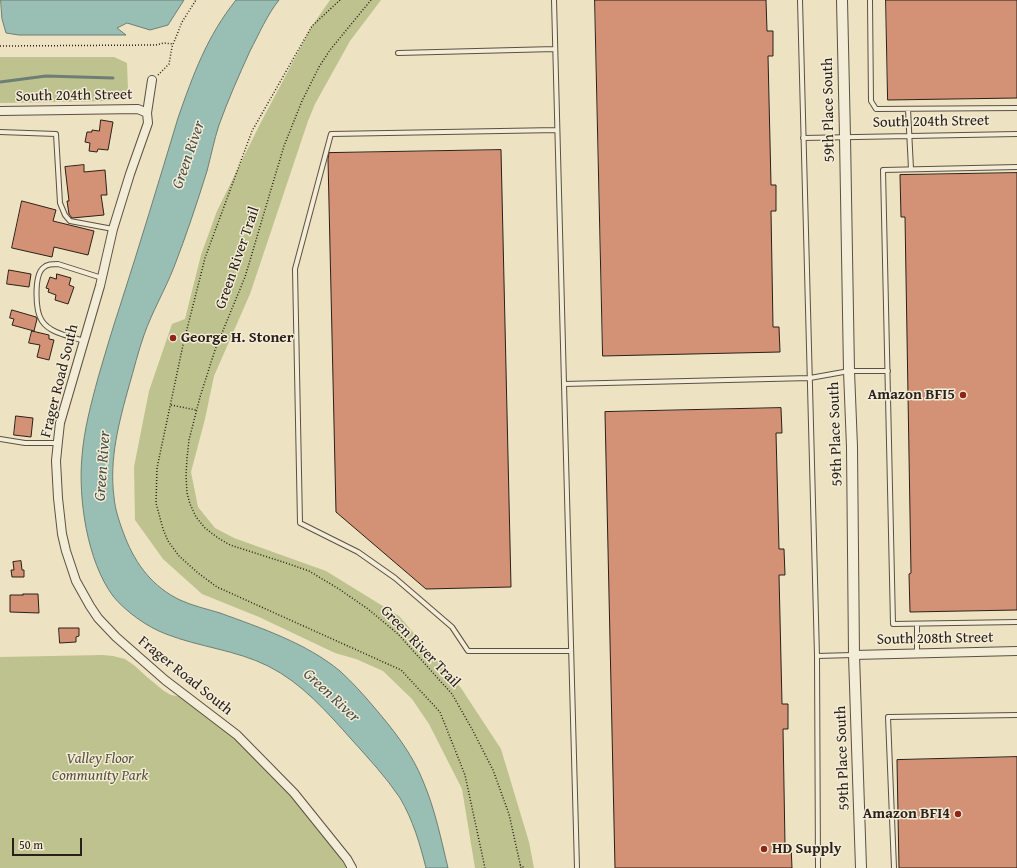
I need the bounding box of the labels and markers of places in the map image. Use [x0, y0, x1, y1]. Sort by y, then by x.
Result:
place label: George H. Stoner [181, 329, 294, 347]
marker: George H. Stoner [168, 333, 178, 343]
place label: Amazon BFI5 [868, 386, 955, 404]
marker: Amazon BFI5 [958, 390, 968, 400]
place label: Amazon BFI4 [863, 805, 950, 823]
marker: Amazon BFI4 [953, 809, 963, 819]
place label: HD Supply [772, 840, 841, 858]
marker: HD Supply [759, 844, 769, 854]

